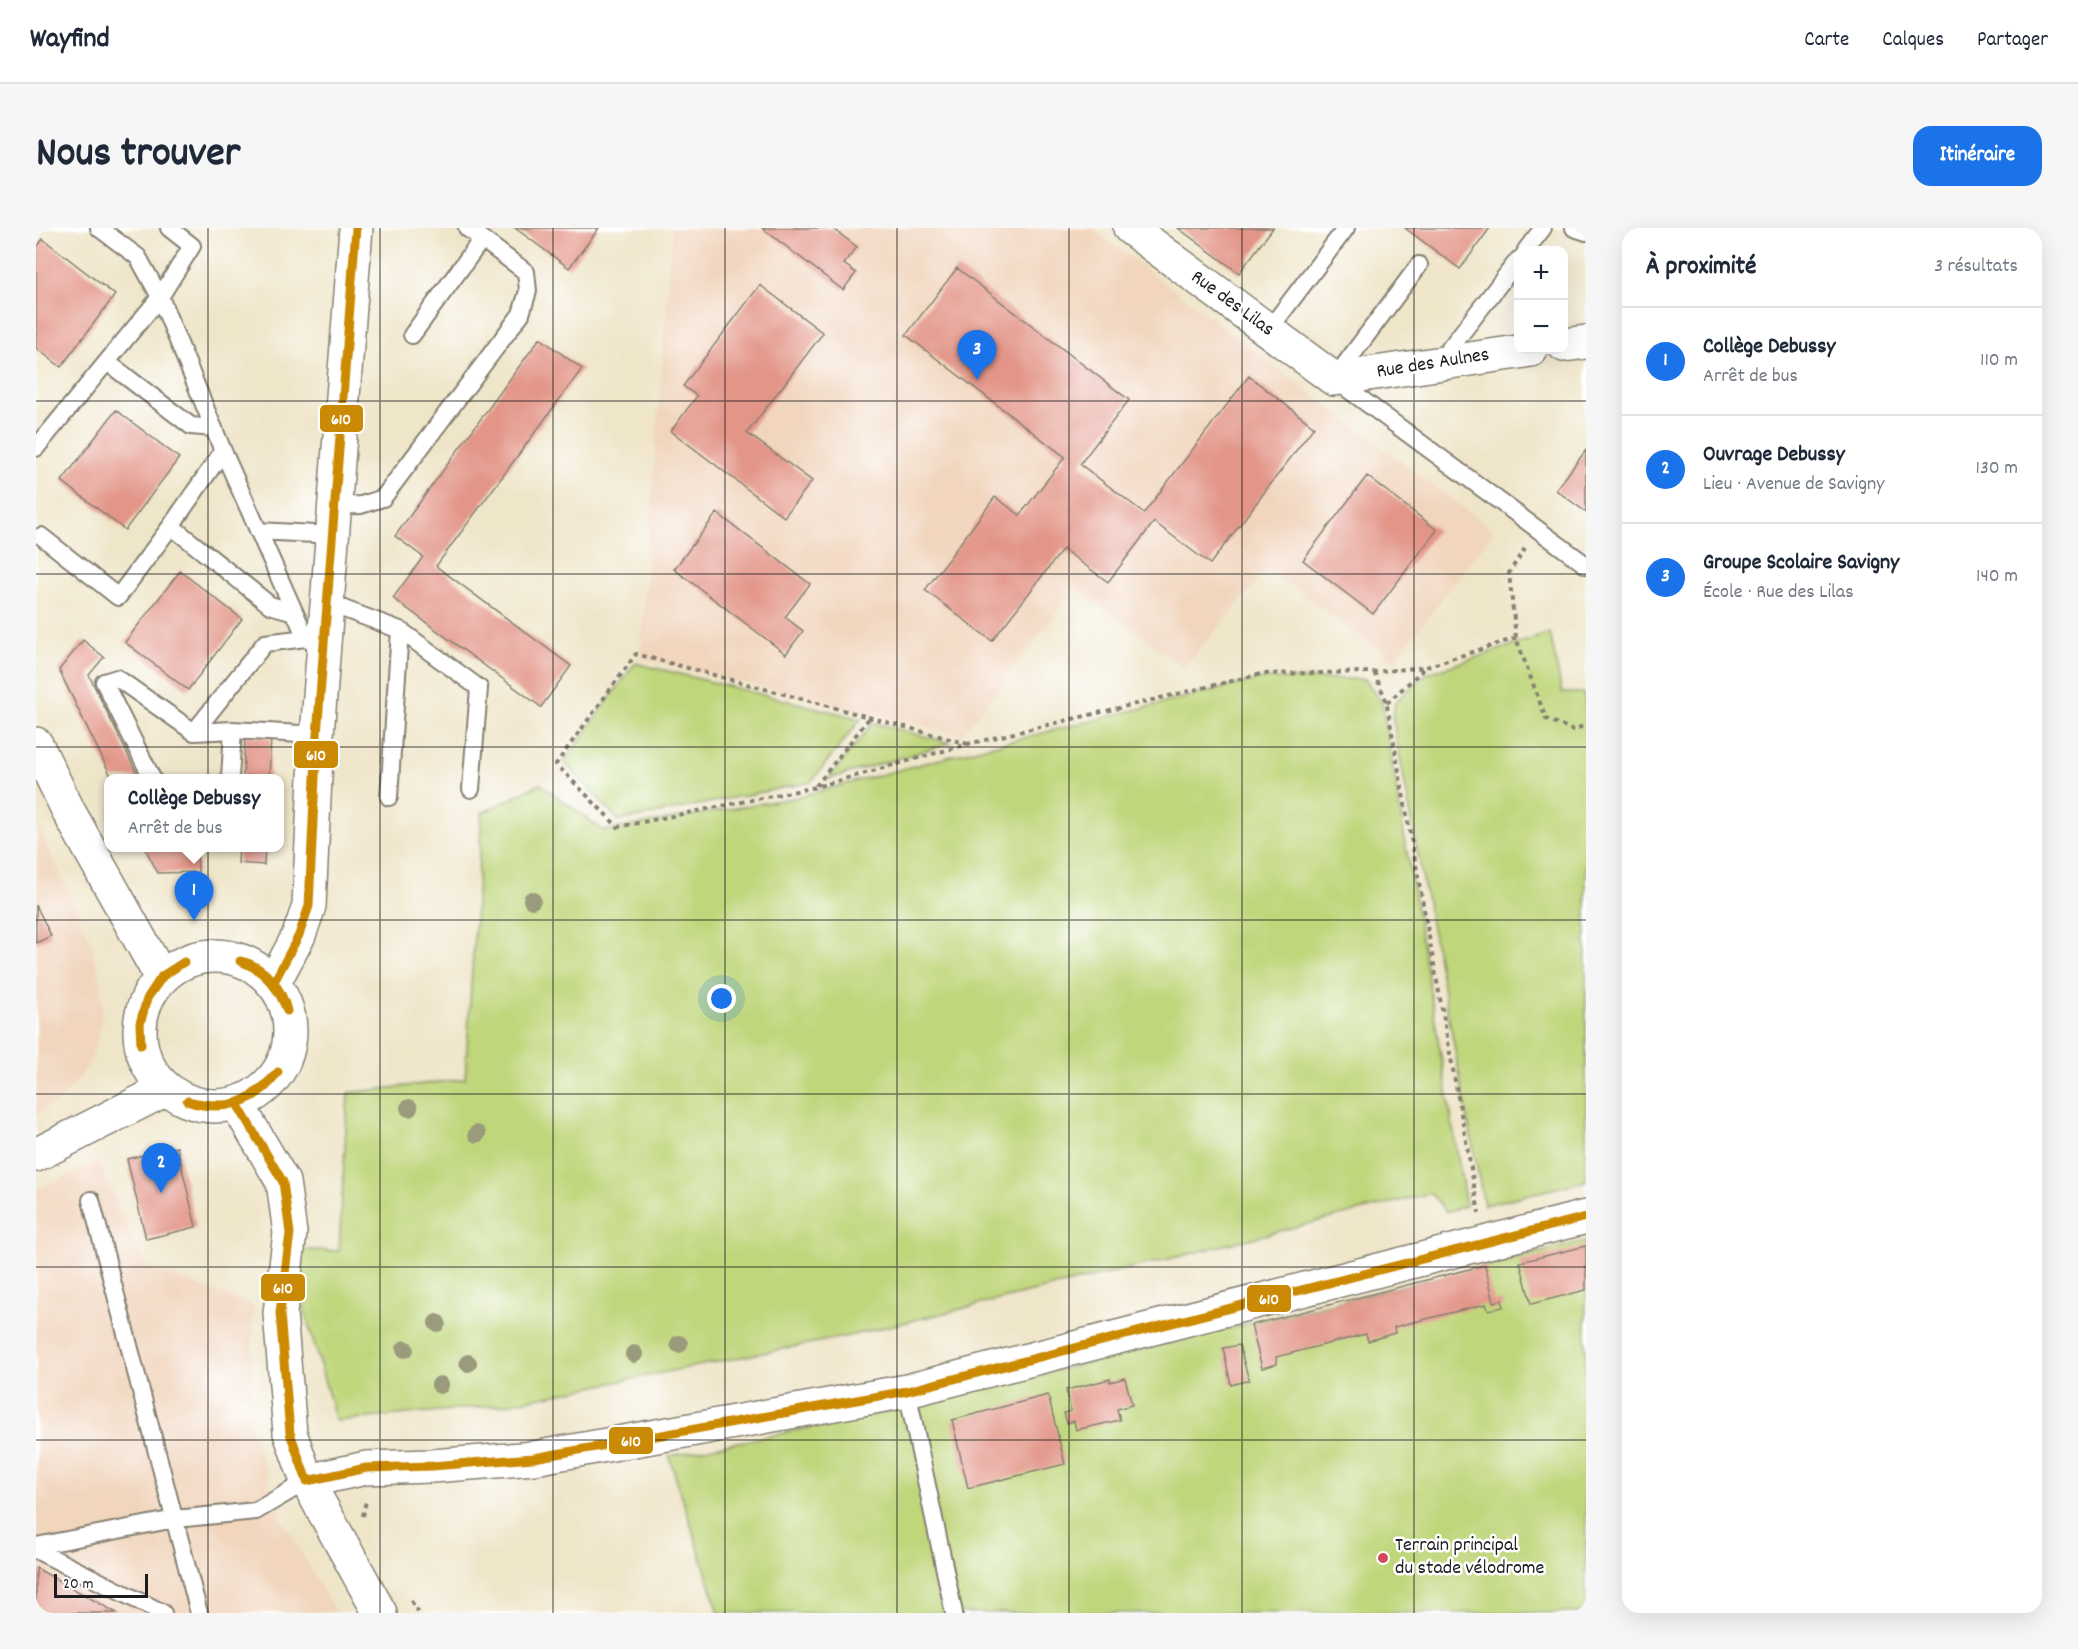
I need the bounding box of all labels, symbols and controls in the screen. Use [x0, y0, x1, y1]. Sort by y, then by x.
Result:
text: Wayfind [30, 21, 110, 61]
text: Carte [1804, 26, 1849, 56]
text: Calques [1882, 26, 1944, 56]
text: Partager [1977, 26, 2048, 56]
text: Nous trouver [36, 126, 240, 186]
button: Itinéraire [1913, 126, 2042, 186]
map controls [1514, 246, 1568, 354]
button: + [1514, 246, 1568, 300]
text: À proximité [1646, 249, 1756, 286]
text: 3 résultats [1934, 253, 2018, 281]
street label: Rue des Lilas [1184, 264, 1280, 344]
button: − [1514, 300, 1568, 354]
pin: 3 [958, 330, 996, 380]
text: Collège Debussy [1703, 332, 1835, 363]
street label: Rue des Aulnes [1375, 341, 1491, 387]
text: 1 [1663, 347, 1668, 375]
text: 110 m [1980, 347, 2018, 375]
text: Arrêt de bus [1703, 363, 1798, 391]
line badge: 610 [319, 404, 364, 433]
text: 610 [331, 409, 351, 432]
text: Ouvrage Debussy [1703, 440, 1845, 471]
text: 2 [1661, 455, 1670, 483]
text: 130 m [1976, 455, 2018, 483]
text: Lieu · Avenue de Savigny [1703, 471, 1884, 499]
text: Groupe Scolaire Savigny [1703, 548, 1899, 579]
text: 3 [1661, 563, 1670, 591]
text: 140 m [1976, 563, 2018, 591]
text: École · Rue des Lilas [1703, 579, 1854, 607]
line badge: 610 [293, 740, 339, 769]
text: 610 [306, 745, 326, 768]
popup [104, 774, 284, 852]
text: Collège Debussy [128, 784, 260, 815]
text: Arrêt de bus [128, 815, 223, 843]
pin: 1 [174, 872, 214, 921]
your location [707, 984, 736, 1013]
pin: 2 [142, 1144, 180, 1193]
line badge: 610 [260, 1273, 306, 1302]
text: 610 [273, 1278, 293, 1301]
line badge: 610 [1246, 1284, 1292, 1313]
text: 610 [1259, 1289, 1279, 1312]
line badge: 610 [608, 1426, 654, 1455]
text: 610 [621, 1431, 641, 1454]
place label: Terrain principal du stade vélodrome [1395, 1532, 1545, 1583]
marker: Terrain principal du stade vélodrome [1376, 1551, 1390, 1565]
scale bar [54, 1571, 148, 1598]
text: 20 m [63, 1573, 93, 1596]

